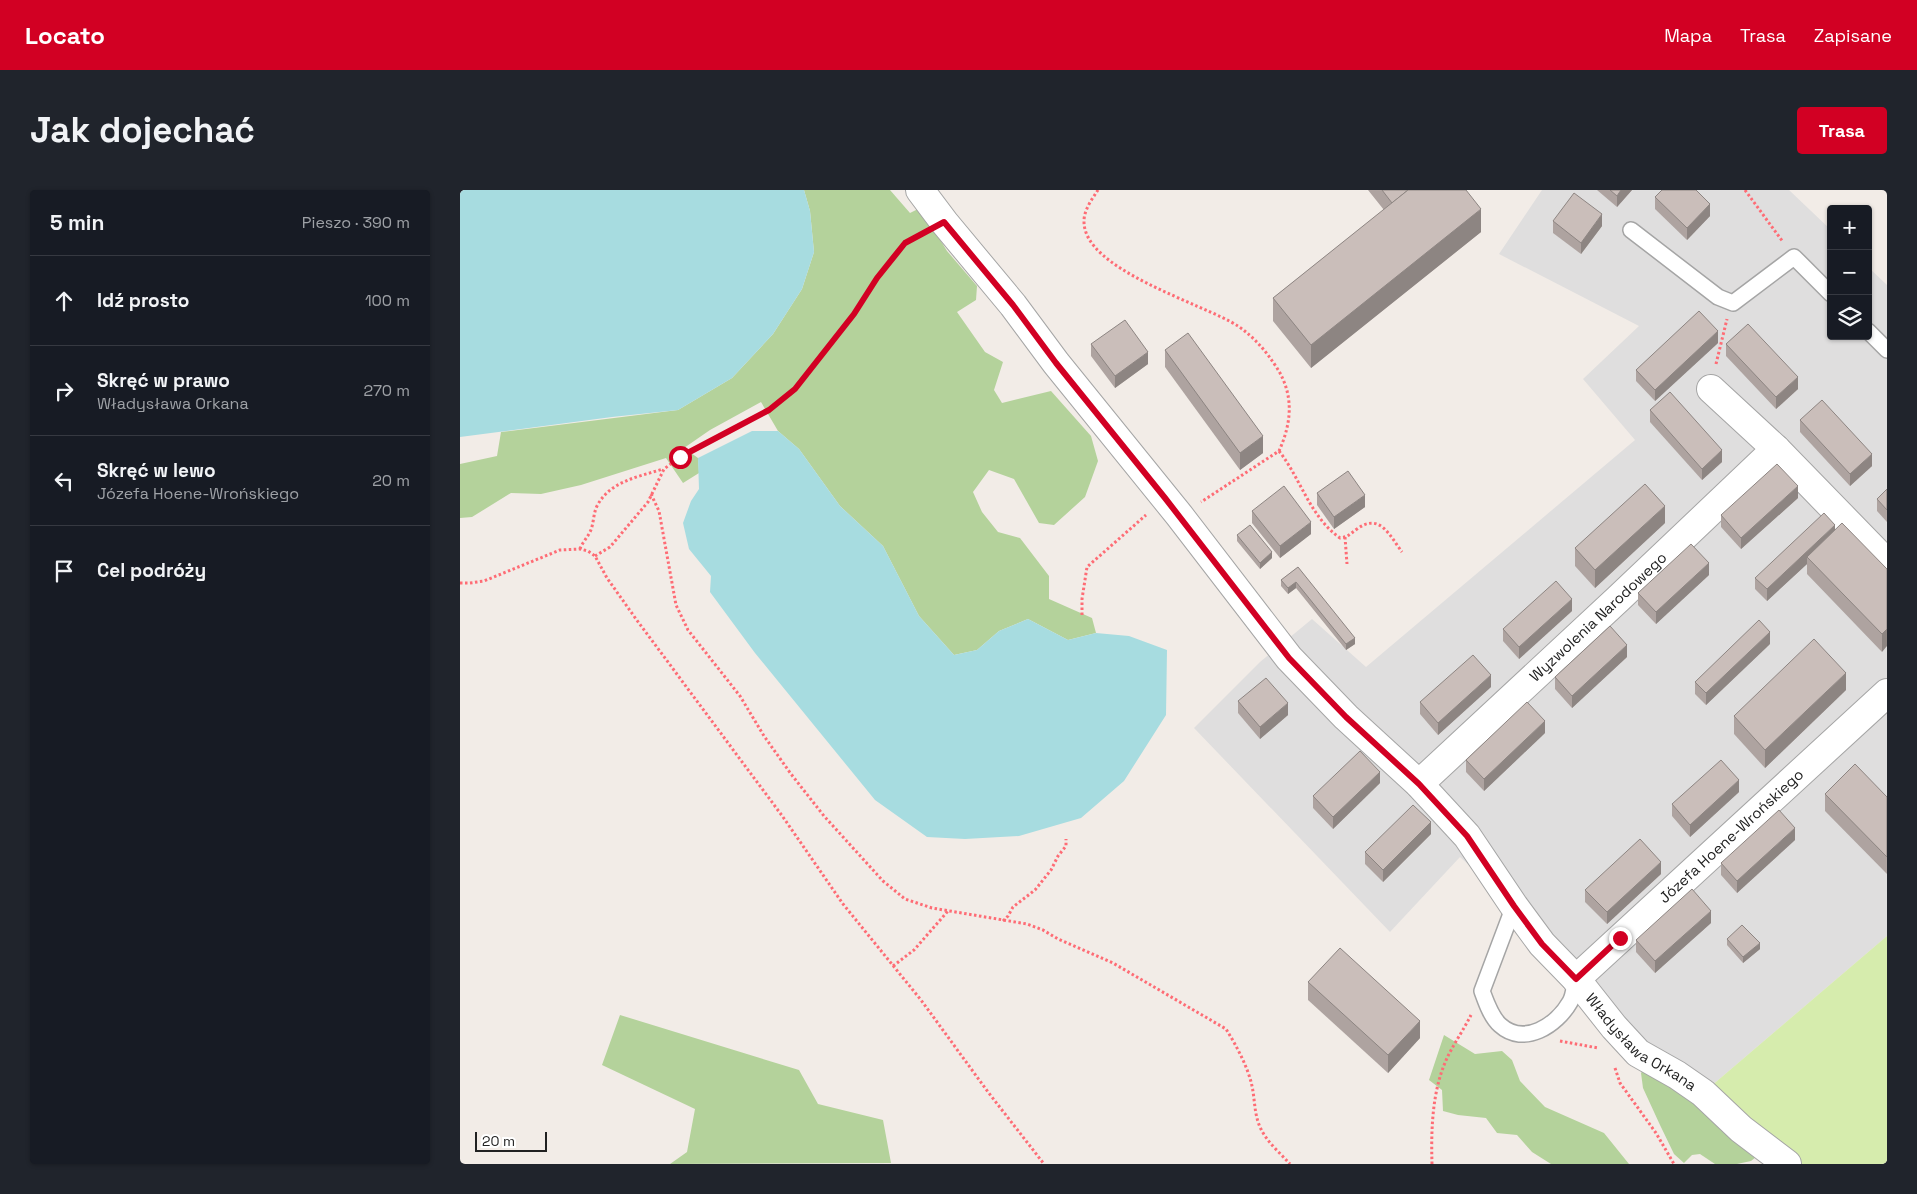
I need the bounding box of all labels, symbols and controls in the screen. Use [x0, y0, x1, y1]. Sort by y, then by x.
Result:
text: Locato [25, 20, 105, 51]
text: Mapa [1664, 24, 1712, 47]
text: Trasa [1740, 24, 1786, 47]
text: Zapisane [1814, 24, 1892, 47]
button: Trasa [1797, 107, 1887, 154]
text: Jak dojechać [30, 108, 255, 152]
map controls [1827, 205, 1872, 340]
button: + [1827, 205, 1872, 250]
text: 5 min [50, 209, 104, 236]
text: Pieszo · 390 m [302, 212, 410, 233]
button: − [1827, 250, 1872, 295]
icon: ahead [50, 287, 78, 315]
text: Idź prosto [97, 288, 189, 313]
text: 100 m [365, 290, 410, 311]
button: layers [1827, 295, 1872, 340]
text: Skręć w prawo [97, 368, 230, 393]
icon: right [50, 377, 78, 405]
text: 270 m [363, 380, 410, 401]
text: Władysława Orkana [97, 393, 249, 414]
route start [669, 446, 692, 469]
text: Skręć w lewo [97, 458, 216, 483]
icon: left [50, 467, 78, 495]
text: 20 m [372, 470, 410, 491]
text: Józefa Hoene-Wrońskiego [97, 483, 299, 504]
street label: Wyzwolenia Narodowego [1525, 548, 1670, 685]
icon: arrive [50, 557, 78, 585]
text: Cel podróży [97, 558, 206, 583]
street label: Józefa Hoene-Wrońskiego [1655, 765, 1807, 907]
route end [1609, 927, 1632, 950]
street label: Władysława Orkana [1582, 989, 1701, 1095]
scale bar [475, 1129, 548, 1152]
text: 20 m [482, 1132, 515, 1150]

